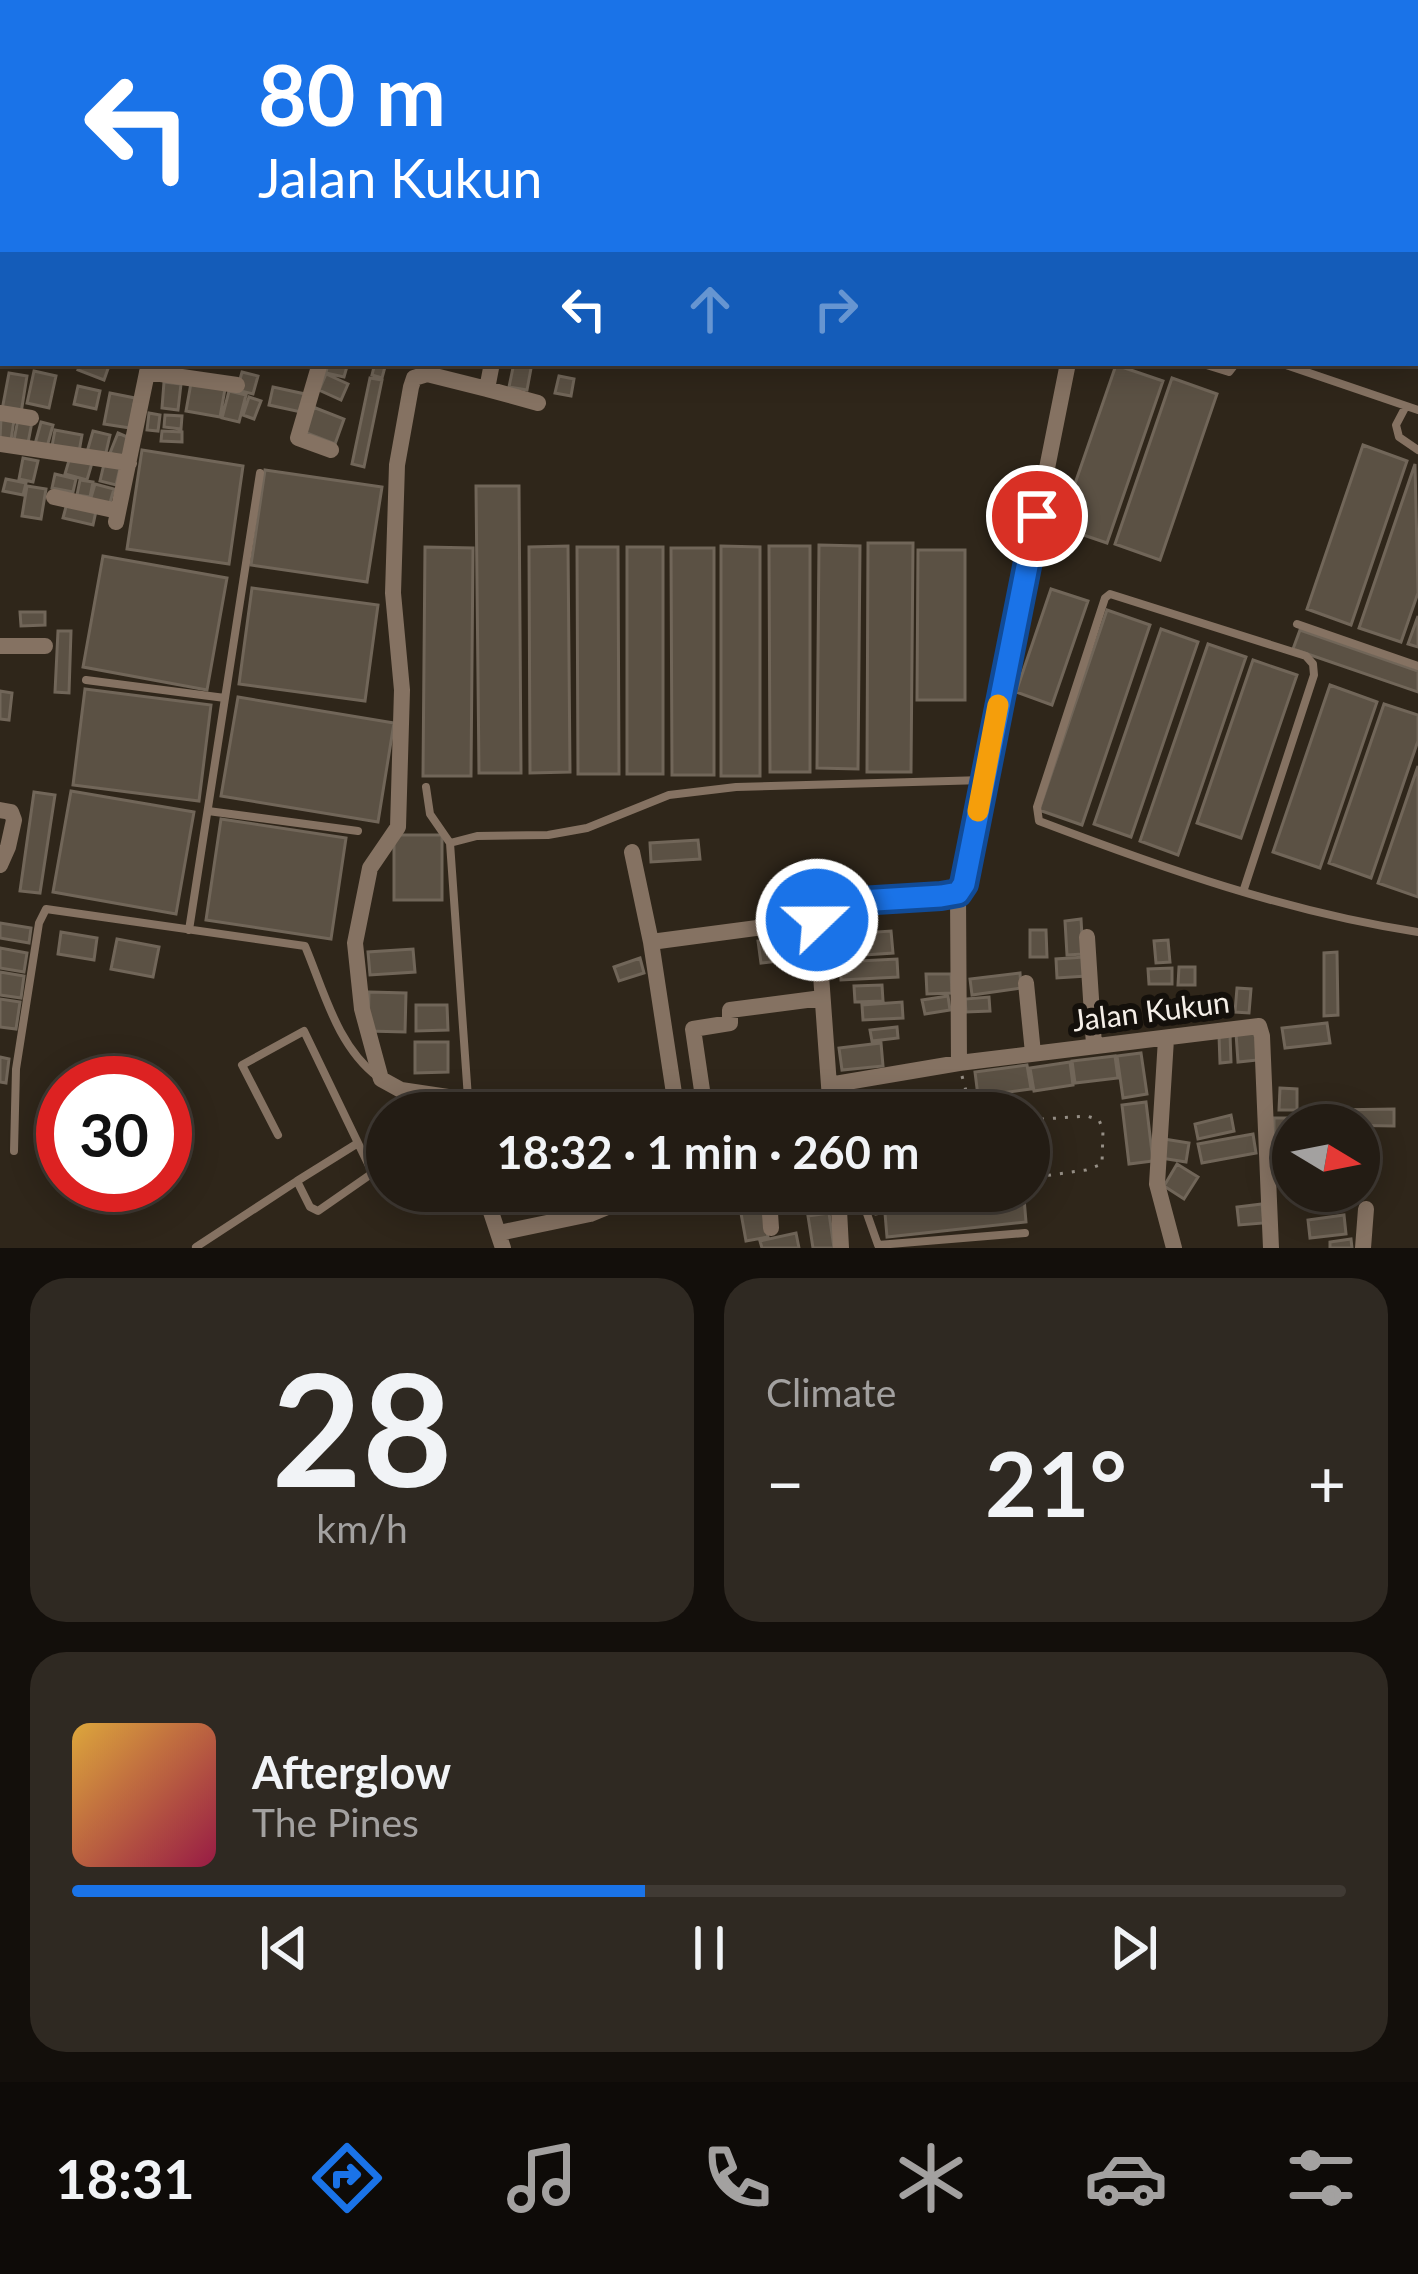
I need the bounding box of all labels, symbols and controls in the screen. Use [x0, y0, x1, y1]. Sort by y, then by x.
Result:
text: 80 m [258, 43, 446, 144]
icon: left [60, 48, 216, 204]
text: Jalan Kukun [258, 145, 542, 210]
icon: left [551, 276, 617, 342]
icon: ahead [677, 276, 743, 342]
icon: right [803, 276, 869, 342]
pin [986, 465, 1088, 567]
icon: arrive [1004, 483, 1070, 549]
position arrow [754, 857, 880, 983]
street label: Jalan Kukun [1070, 983, 1231, 1038]
speed limit sign: 30 [36, 1056, 192, 1212]
north arrow [1272, 1104, 1380, 1212]
map controls [1272, 1104, 1380, 1212]
text: 18:32 · 1 min · 260 m [497, 1125, 919, 1179]
text: 28 [272, 1333, 452, 1520]
text: Climate [766, 1369, 896, 1415]
text: 21° [985, 1428, 1127, 1536]
text: − [766, 1443, 804, 1522]
text: + [1308, 1443, 1346, 1522]
text: km/h [316, 1505, 408, 1551]
text: Afterglow [252, 1745, 451, 1799]
text: The Pines [252, 1799, 419, 1845]
icon: previous [251, 1915, 317, 1981]
icon: pause [676, 1915, 742, 1981]
icon: next [1101, 1915, 1167, 1981]
icon: directions [305, 2136, 389, 2220]
icon: music [500, 2136, 584, 2220]
icon: phone [695, 2136, 779, 2220]
icon: climate [889, 2136, 973, 2220]
icon: car [1084, 2136, 1168, 2220]
icon: filters [1279, 2136, 1363, 2220]
text: 18:31 [55, 2146, 195, 2211]

